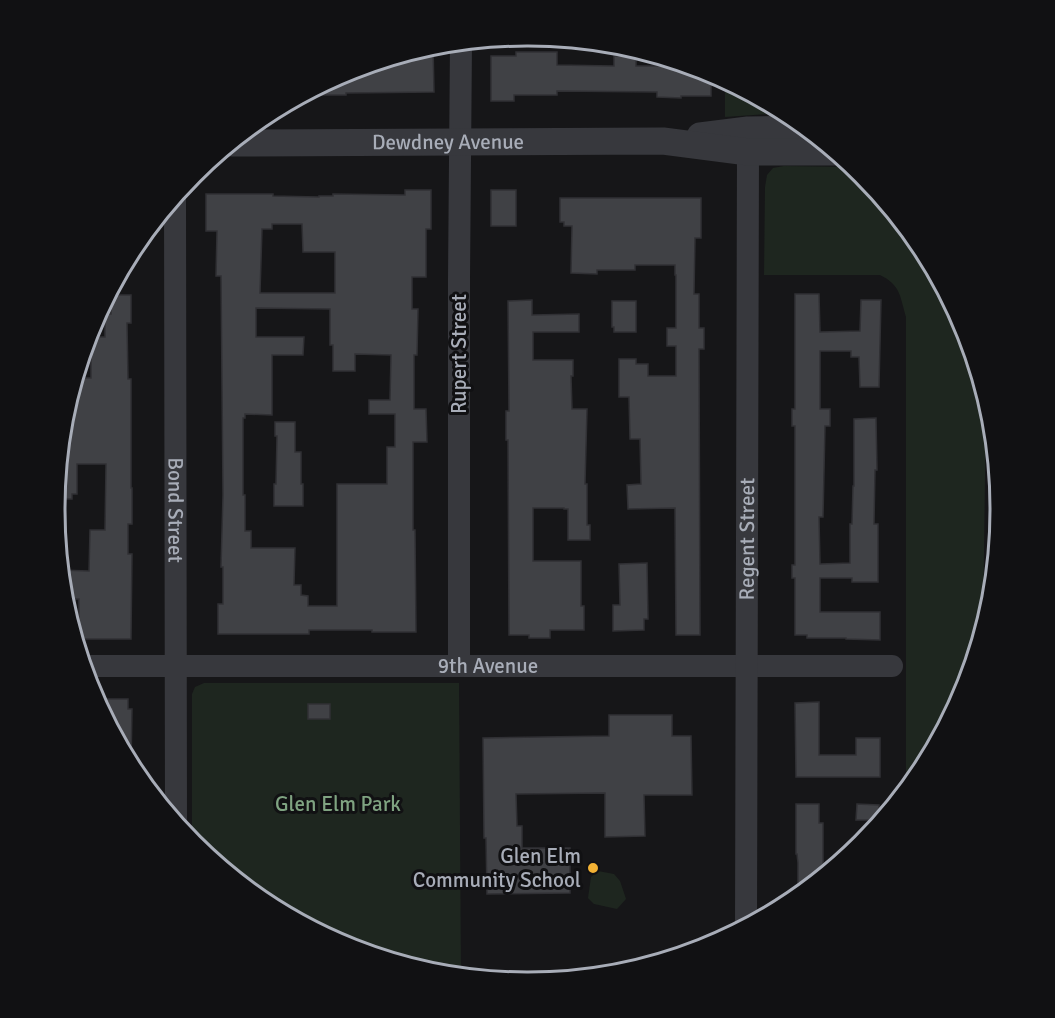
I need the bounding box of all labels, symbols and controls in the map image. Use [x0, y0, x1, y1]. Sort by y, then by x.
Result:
street label: Dewdney Avenue [372, 129, 524, 155]
street label: Rupert Street [446, 294, 472, 414]
street label: Bond Street [162, 457, 189, 563]
street label: Regent Street [734, 478, 760, 600]
street label: 9th Avenue [438, 653, 538, 679]
park label: Glen Elm Park [275, 791, 401, 817]
place label: Glen Elm Community School [413, 843, 581, 893]
marker: Glen Elm Community School [586, 861, 600, 875]

